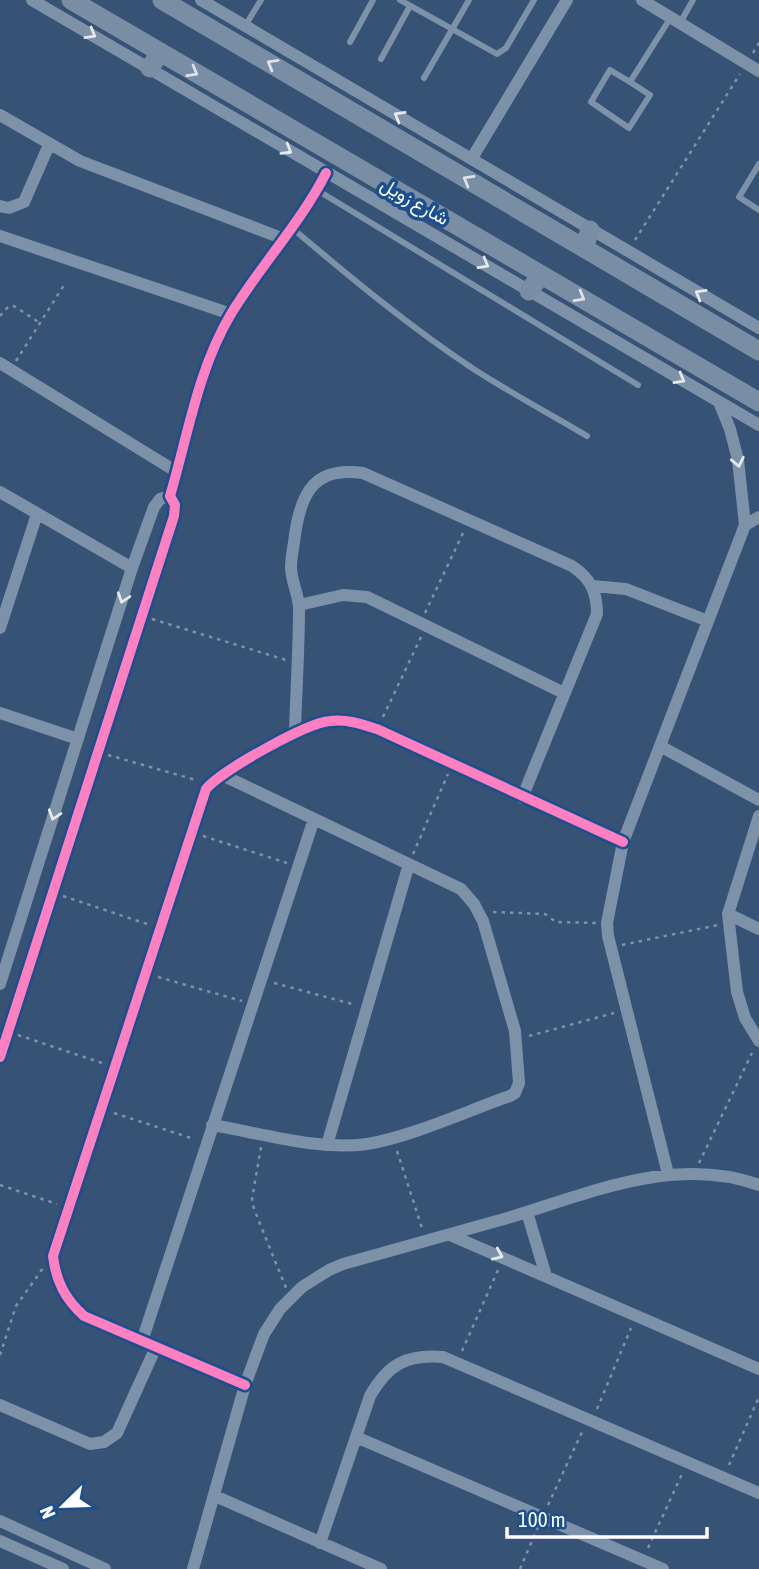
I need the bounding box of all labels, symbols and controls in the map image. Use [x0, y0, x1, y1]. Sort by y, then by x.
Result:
one-way arrow [84, 26, 97, 39]
one-way arrow [266, 60, 279, 73]
one-way arrow [185, 63, 198, 76]
one-way arrow [394, 111, 407, 124]
one-way arrow [280, 141, 293, 154]
street label: شارع زويل [376, 173, 453, 231]
one-way arrow [462, 175, 475, 188]
one-way arrow [476, 256, 489, 269]
one-way arrow [572, 289, 585, 302]
one-way arrow [695, 289, 708, 302]
one-way arrow [673, 371, 686, 384]
one-way arrow [729, 456, 744, 468]
one-way arrow [116, 592, 131, 604]
one-way arrow [48, 808, 62, 821]
one-way arrow [491, 1247, 503, 1261]
north arrow [28, 1471, 98, 1541]
scale bar [507, 1496, 706, 1540]
text: N [35, 1503, 60, 1522]
text: 100 m [518, 1507, 566, 1531]

